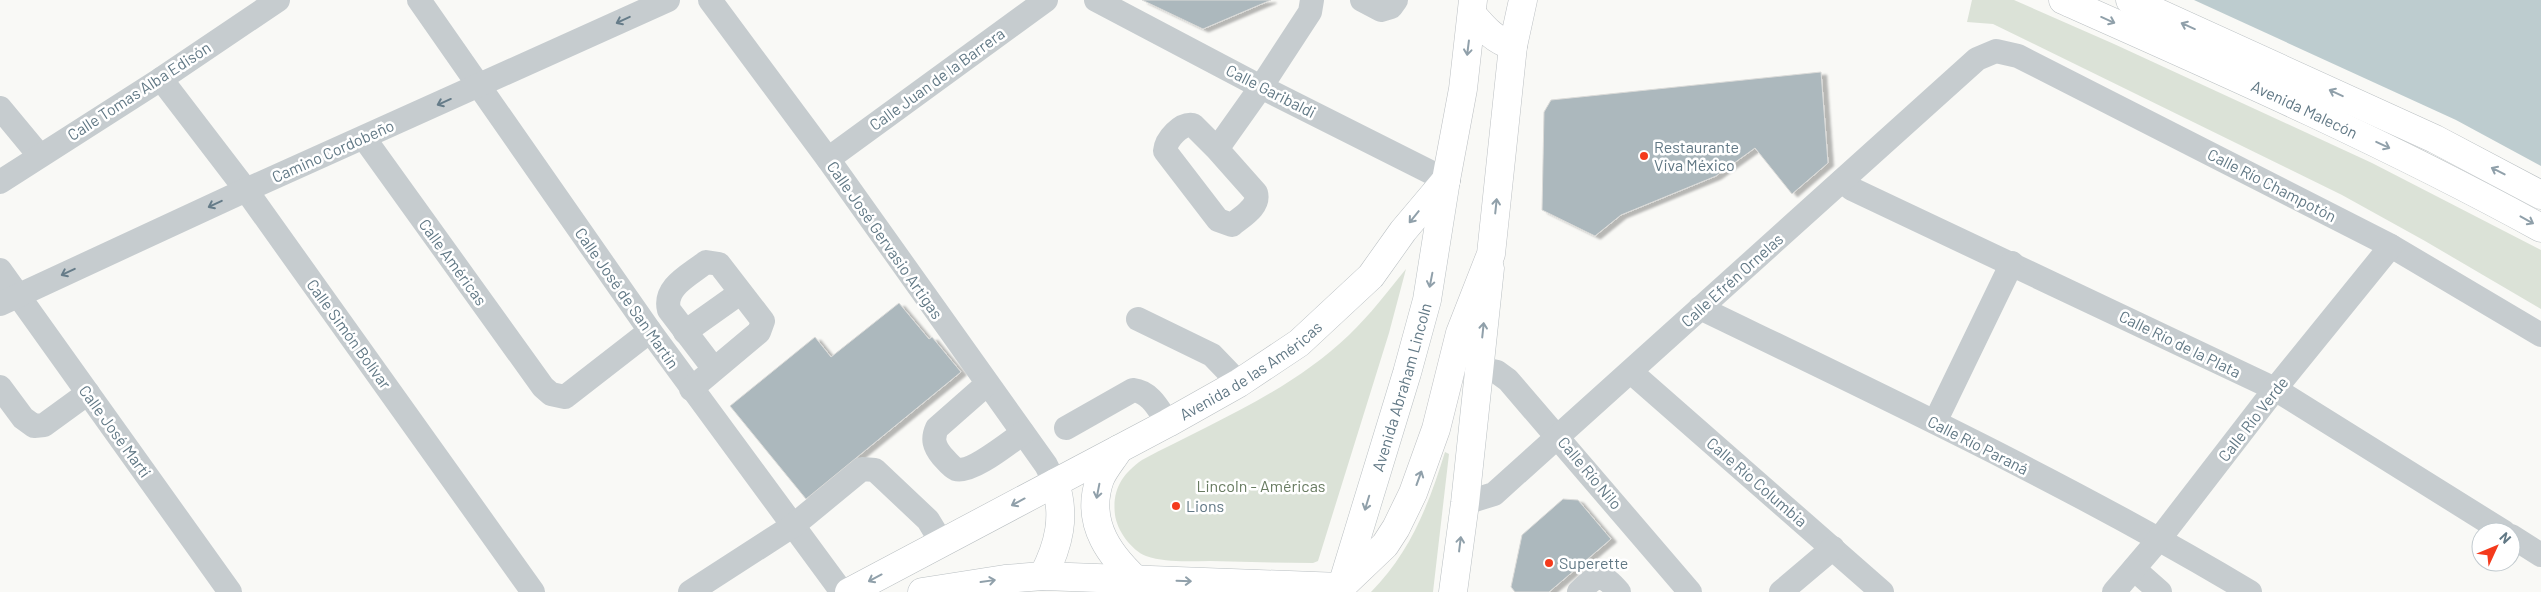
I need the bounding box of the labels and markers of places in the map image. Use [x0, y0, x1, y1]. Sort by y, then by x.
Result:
place label: Restaurante Viva México [1654, 137, 1739, 174]
marker: Restaurante Viva México [1638, 150, 1650, 162]
place label: Lions [1186, 496, 1224, 515]
marker: Lions [1170, 500, 1182, 512]
place label: Superette [1559, 553, 1628, 572]
marker: Superette [1543, 557, 1555, 569]

